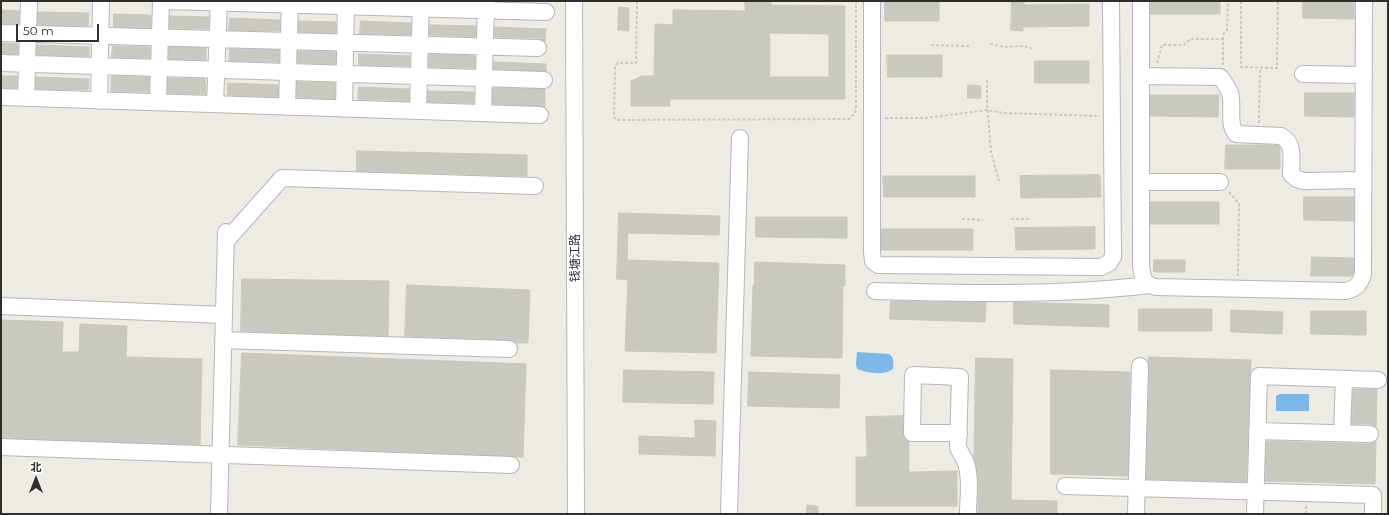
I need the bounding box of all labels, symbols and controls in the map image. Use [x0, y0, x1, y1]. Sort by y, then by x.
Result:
scale bar [18, 16, 101, 42]
text: 50 m [23, 23, 54, 38]
street label: 钱塘江路 [568, 234, 582, 282]
north arrow [16, 459, 56, 499]
text: 北 [31, 460, 42, 474]

